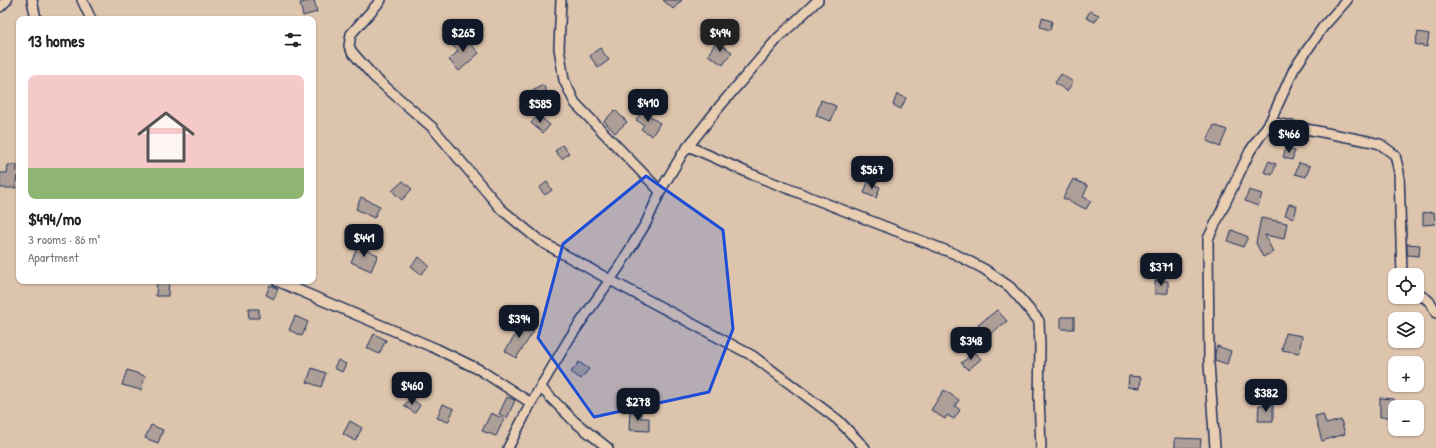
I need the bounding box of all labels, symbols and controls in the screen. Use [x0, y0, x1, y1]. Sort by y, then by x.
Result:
pin: $265 [439, 19, 487, 53]
pin: $494 [696, 19, 744, 53]
text: $265 [451, 23, 475, 41]
text: $494 [709, 23, 731, 41]
text: 13 homes [28, 29, 85, 52]
icon: filters [282, 29, 304, 51]
pin: $410 [624, 89, 672, 123]
pin: $585 [516, 90, 564, 124]
text: $410 [637, 93, 659, 111]
text: $585 [528, 94, 552, 112]
icon: home [130, 101, 202, 173]
pin: $466 [1265, 120, 1313, 154]
text: $466 [1278, 124, 1300, 142]
pin: $567 [848, 156, 896, 190]
text: $567 [860, 160, 884, 178]
text: $494/mo [28, 207, 81, 230]
pin: $441 [340, 224, 388, 258]
text: $441 [353, 228, 375, 246]
text: 3 rooms · 86 m² [28, 230, 100, 248]
text: Apartment [28, 248, 79, 266]
pin: $371 [1137, 253, 1185, 287]
text: $371 [1149, 257, 1173, 275]
map controls [1388, 268, 1424, 436]
button: locate [1388, 268, 1424, 304]
pin: $394 [495, 305, 543, 339]
text: $394 [508, 309, 530, 327]
button: layers [1388, 312, 1424, 348]
pin: $348 [947, 327, 995, 361]
text: $348 [960, 331, 982, 349]
button: + [1388, 356, 1424, 392]
pin: $460 [388, 372, 436, 406]
text: $460 [401, 376, 423, 394]
pin: $382 [1242, 379, 1290, 413]
text: $382 [1254, 383, 1278, 401]
pin: $278 [614, 388, 662, 422]
text: $278 [626, 392, 650, 410]
button: − [1388, 400, 1424, 436]

